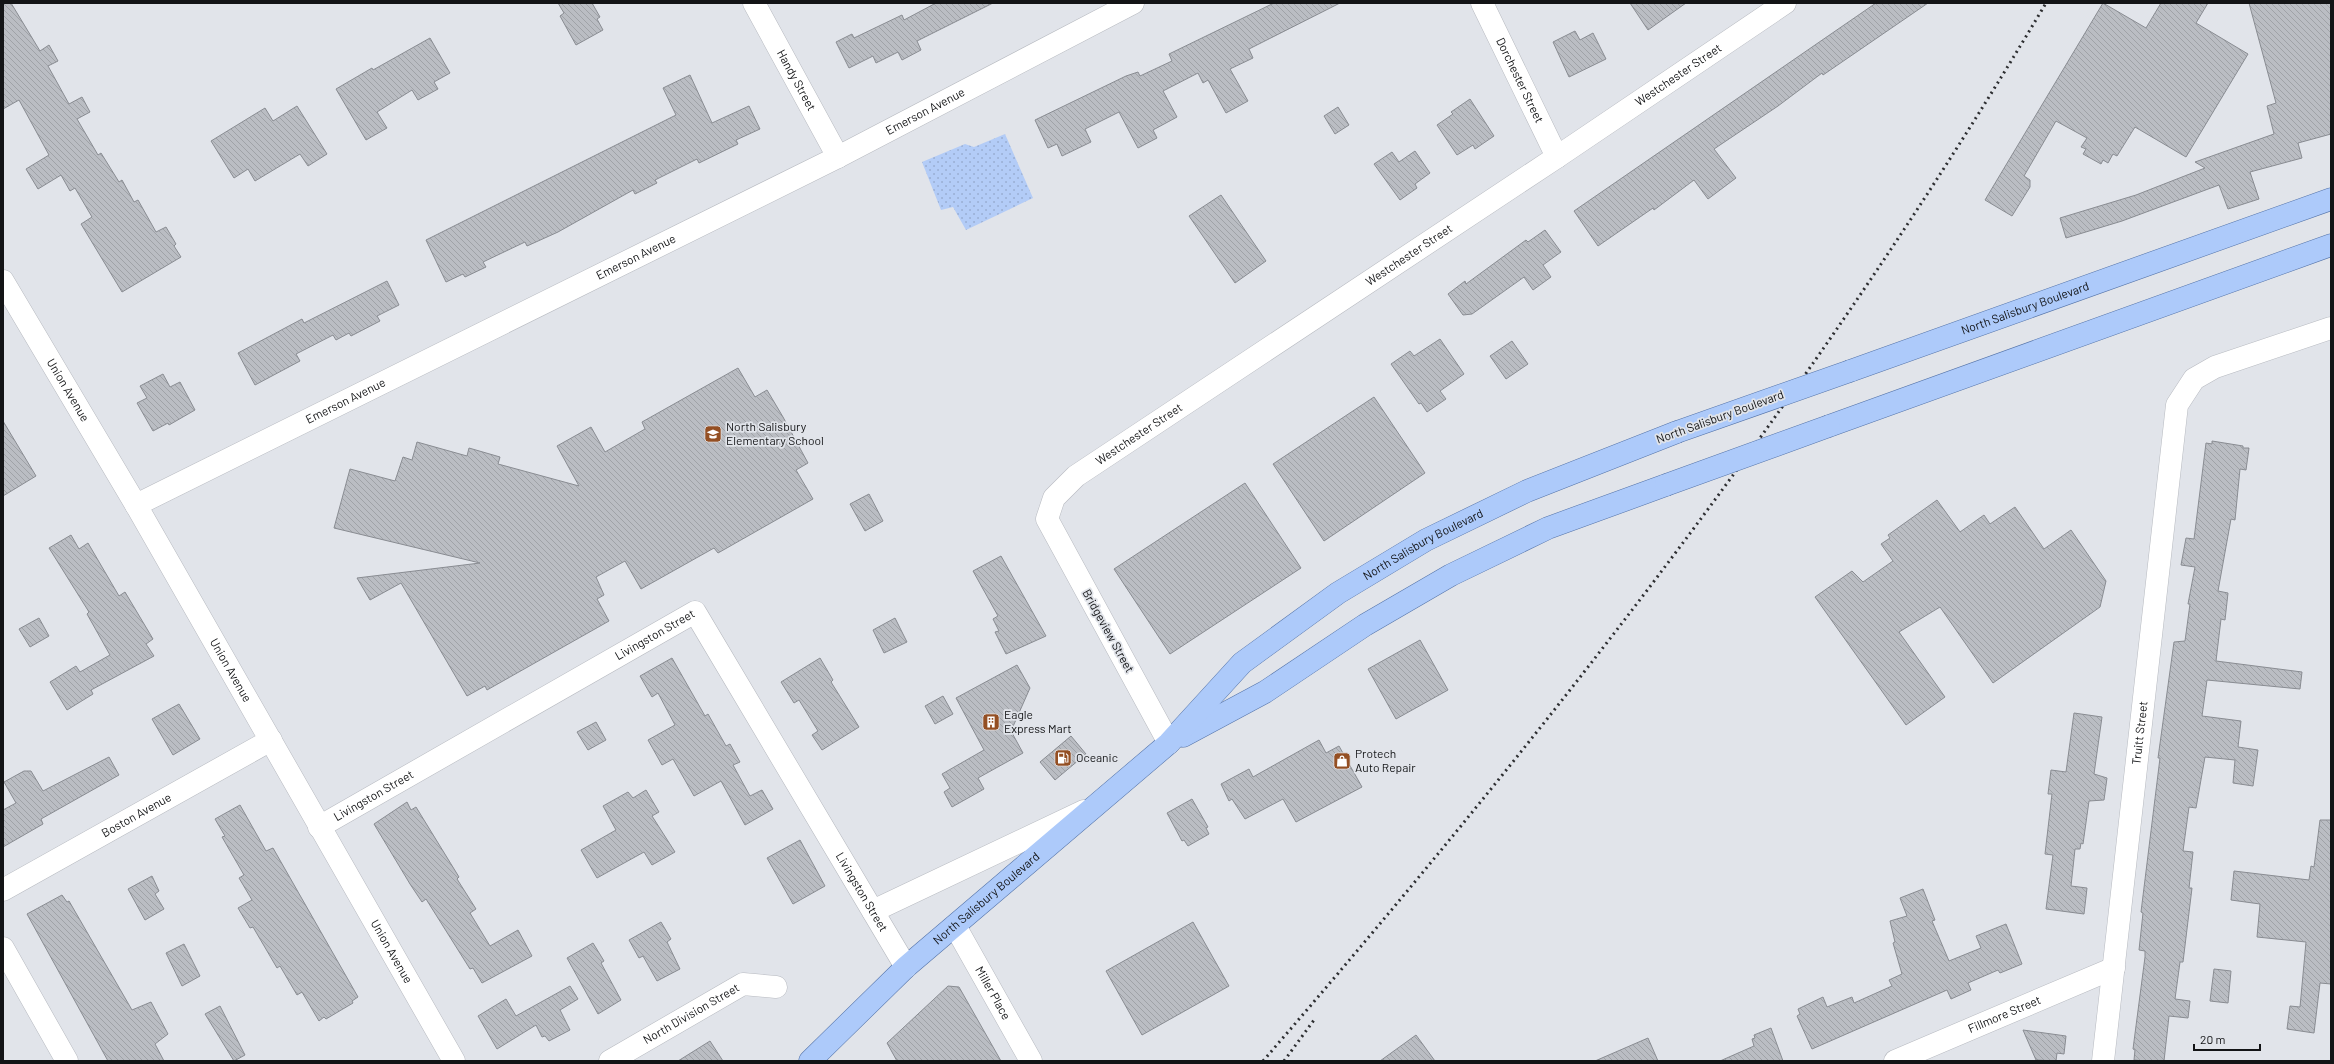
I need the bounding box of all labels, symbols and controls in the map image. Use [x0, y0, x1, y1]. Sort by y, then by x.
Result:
street label: Dorchester Street [1494, 35, 1547, 125]
street label: Westchester Street [1632, 40, 1724, 108]
street label: Handy Street [775, 47, 819, 113]
street label: Emerson Avenue [883, 84, 967, 137]
street label: Westchester Street [1363, 220, 1455, 288]
street label: Emerson Avenue [593, 231, 678, 282]
street label: North Salisbury Boulevard [1959, 278, 2091, 337]
street label: Union Avenue [45, 356, 93, 424]
street label: Emerson Avenue [303, 375, 387, 426]
street label: North Salisbury Boulevard [1654, 386, 1785, 446]
street label: Westchester Street [1093, 400, 1185, 467]
place label: North Salisbury Elementary School [726, 419, 824, 447]
school or university icon: North Salisbury Elementary School [703, 424, 723, 444]
street label: North Salisbury Boulevard [1360, 505, 1485, 582]
street label: Bridgeview Street [1080, 586, 1138, 675]
street label: Livingston Street [612, 606, 697, 662]
street label: Union Avenue [208, 636, 255, 704]
street label: Truitt Street [2128, 700, 2150, 766]
place label: Eagle Express Mart [1004, 707, 1072, 735]
building icon: Eagle Express Mart [981, 712, 1001, 732]
place label: Protech Auto Repair [1355, 746, 1416, 774]
fuel station icon: Oceanic [1053, 748, 1073, 768]
place label: Oceanic [1076, 750, 1118, 764]
shop icon: Protech Auto Repair [1332, 751, 1352, 771]
street label: Livingston Street [331, 767, 416, 823]
street label: Boston Avenue [99, 789, 173, 839]
street label: North Salisbury Boulevard [930, 849, 1042, 947]
street label: Livingston Street [833, 850, 891, 934]
street label: Union Avenue [369, 917, 416, 985]
street label: Miller Place [973, 963, 1014, 1022]
street label: North Division Street [640, 980, 741, 1046]
street label: Fillmore Street [1966, 992, 2043, 1035]
scale bar [2194, 1026, 2260, 1052]
text: 20 m [2200, 1032, 2226, 1046]

